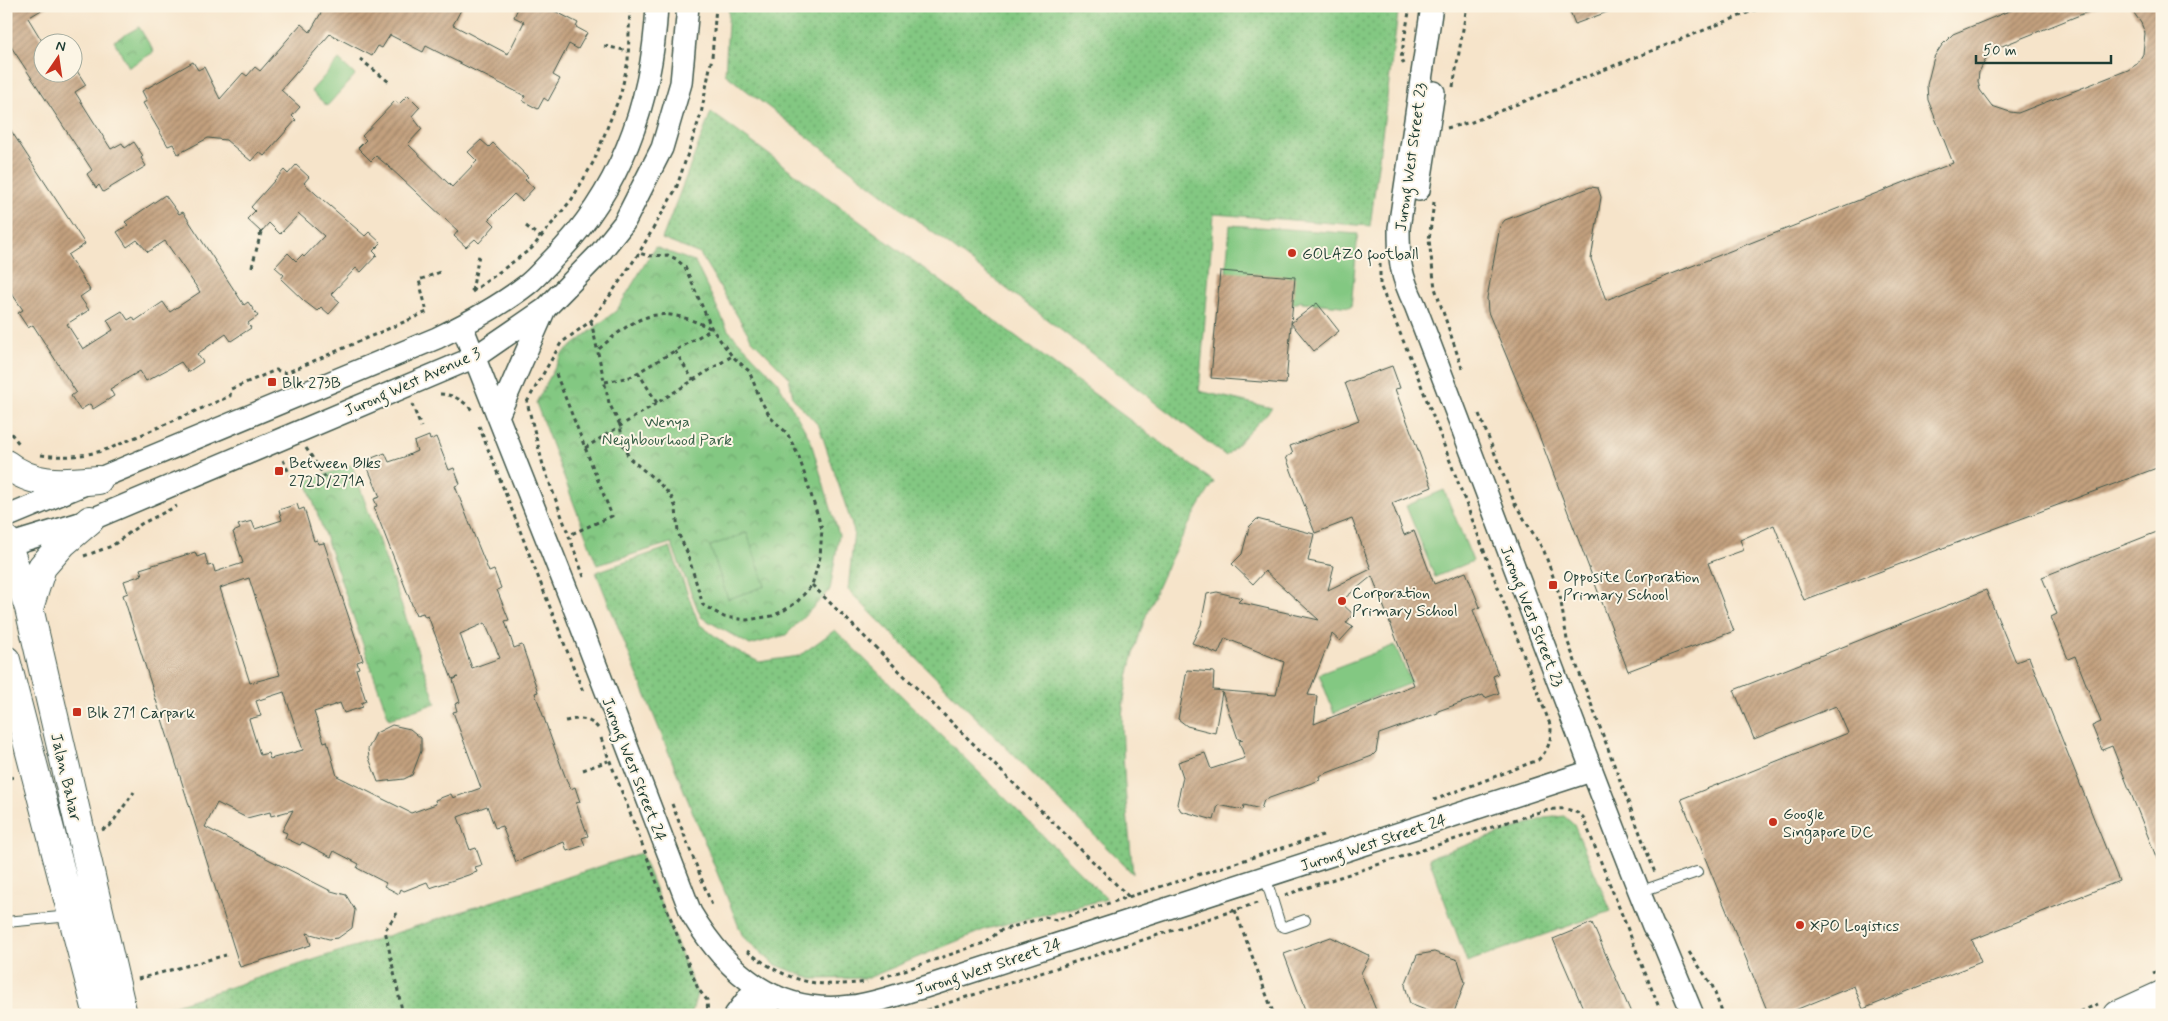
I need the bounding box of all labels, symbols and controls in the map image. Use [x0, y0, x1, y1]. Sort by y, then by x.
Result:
north arrow [32, 32, 82, 82]
scale bar [1976, 32, 2110, 64]
text: N [54, 36, 67, 56]
text: 50 m [1983, 41, 2017, 61]
street label: Jurong West Street 23 [1391, 81, 1433, 233]
place label: GOLAZO football [1302, 244, 1419, 267]
marker: GOLAZO football [1286, 247, 1298, 259]
street label: Jurong West Avenue 3 [341, 343, 484, 423]
place label: Blk 273B [282, 373, 341, 394]
marker: Blk 273B [266, 376, 278, 388]
park label: Wenya Neighbourhood Park [602, 412, 732, 451]
place label: Between Blks 272D/271A [289, 453, 381, 492]
marker: Between Blks 272D/271A [273, 465, 285, 477]
street label: Jurong West Street 23 [1494, 543, 1568, 691]
place label: Opposite Corporation Primary School [1563, 567, 1700, 606]
marker: Opposite Corporation Primary School [1547, 579, 1559, 591]
place label: Corporation Primary School [1352, 583, 1458, 622]
marker: Corporation Primary School [1336, 595, 1348, 607]
street label: Jurong West Street 24 [595, 694, 671, 845]
place label: Blk 271 Carpark [87, 703, 195, 724]
marker: Blk 271 Carpark [71, 706, 83, 718]
street label: Jalan Bahar [45, 731, 86, 824]
place label: Google Singapore DC [1783, 804, 1874, 844]
street label: Jurong West Street 24 [1298, 810, 1450, 878]
marker: Google Singapore DC [1767, 816, 1779, 828]
place label: XPO Logistics [1810, 916, 1899, 937]
marker: XPO Logistics [1794, 919, 1806, 931]
street label: Jurong West Street 24 [913, 934, 1065, 1002]

